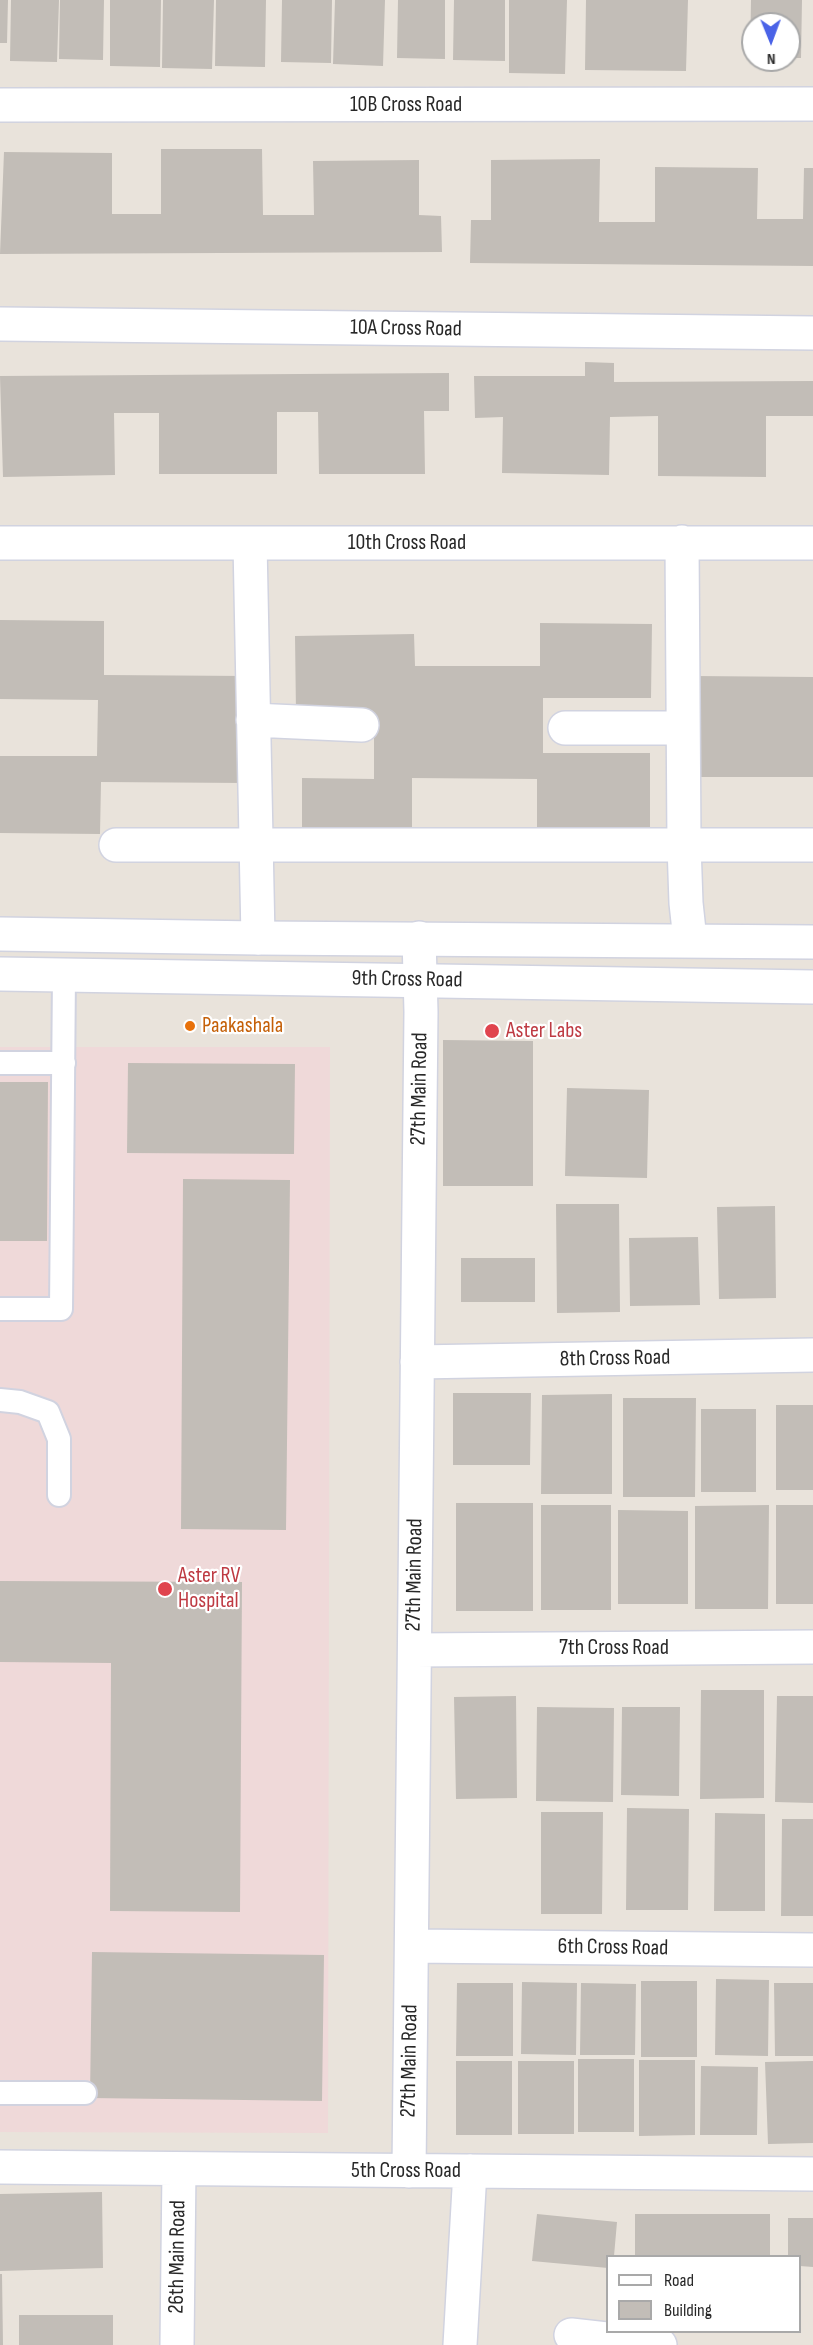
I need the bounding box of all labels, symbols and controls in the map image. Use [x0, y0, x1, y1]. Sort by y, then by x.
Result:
north arrow [741, 12, 801, 72]
text: N [767, 49, 776, 68]
street label: 10B Cross Road [350, 92, 462, 118]
street label: 10A Cross Road [350, 315, 462, 343]
street label: 10th Cross Road [348, 530, 466, 556]
street label: 9th Cross Road [351, 966, 463, 994]
place label: Paakashala [202, 1013, 283, 1039]
place label: Aster Labs [506, 1018, 582, 1044]
marker: Paakashala [183, 1019, 197, 1033]
marker: Aster Labs [483, 1022, 501, 1040]
street label: 27th Main Road [406, 1032, 434, 1146]
street label: 8th Cross Road [559, 1345, 671, 1373]
street label: 27th Main Road [401, 1518, 429, 1632]
place label: Aster RV Hospital [178, 1563, 241, 1615]
marker: Aster RV Hospital [156, 1580, 174, 1598]
street label: 7th Cross Road [559, 1635, 669, 1661]
street label: 6th Cross Road [557, 1934, 669, 1962]
street label: 27th Main Road [396, 2004, 424, 2118]
street label: 5th Cross Road [351, 2158, 461, 2184]
street label: 26th Main Road [164, 2200, 192, 2314]
legend [606, 2255, 801, 2333]
text: Road [664, 2270, 694, 2291]
text: Building [664, 2300, 712, 2321]

